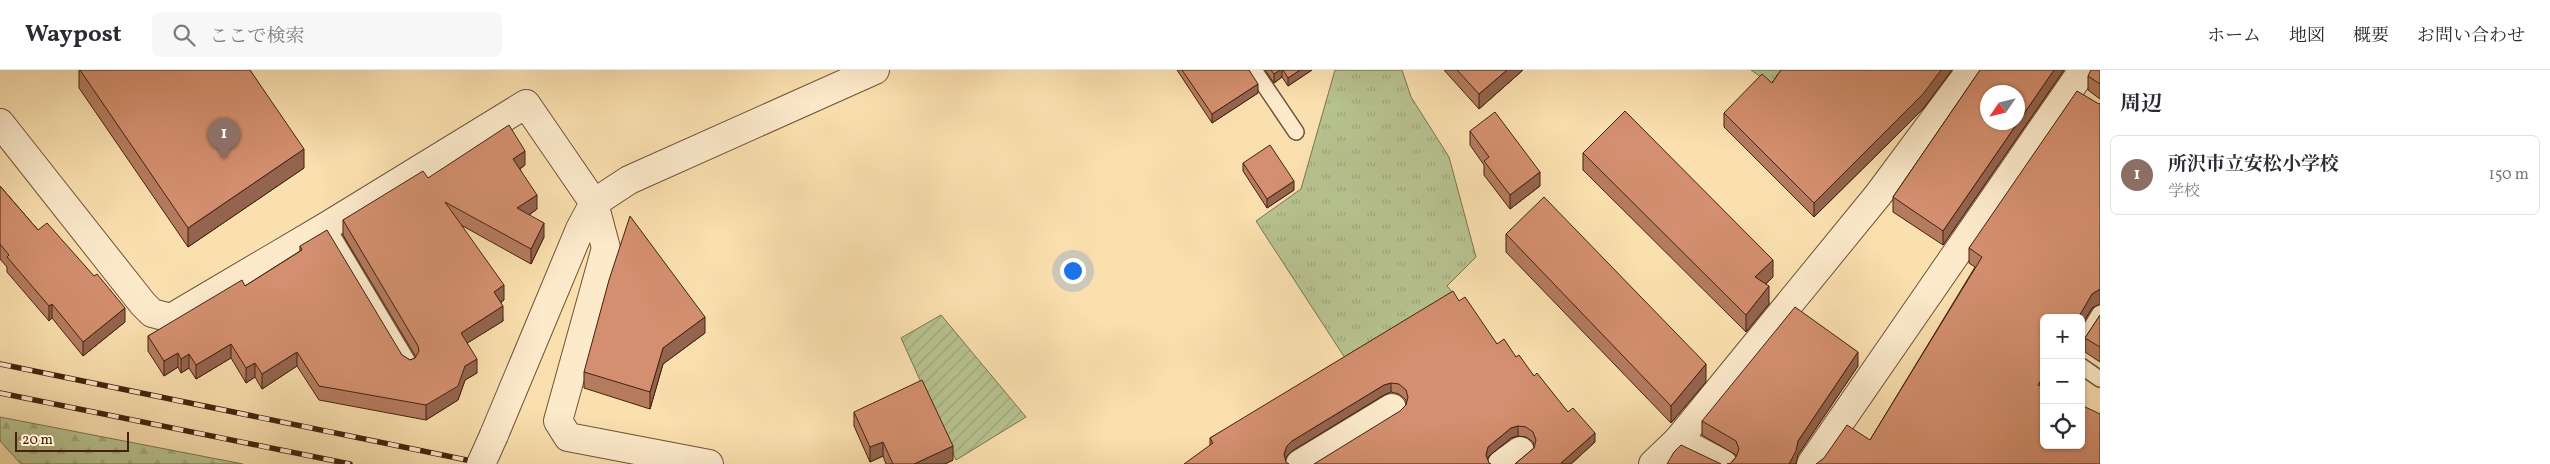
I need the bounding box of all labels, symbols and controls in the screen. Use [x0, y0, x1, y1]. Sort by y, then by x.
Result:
search box [152, 12, 502, 57]
text: Waypost [25, 18, 122, 52]
icon: search [170, 21, 198, 49]
text: ここで検索 [210, 24, 305, 50]
text: ホーム [2207, 24, 2261, 49]
text: 地図 [2289, 24, 2325, 49]
text: 概要 [2353, 24, 2389, 49]
text: お問い合わせ [2417, 24, 2525, 49]
north arrow [1980, 85, 2025, 130]
text: 周辺 [2120, 90, 2162, 119]
pin: 1 [208, 118, 240, 159]
text: 所沢市立安松小学校 [2168, 152, 2339, 178]
text: 1 [2134, 164, 2140, 186]
text: 150 m [2488, 164, 2529, 186]
text: 学校 [2168, 181, 2200, 203]
your location [1060, 258, 1086, 284]
map controls [2040, 314, 2085, 449]
button: + [2040, 314, 2085, 359]
button: − [2040, 359, 2085, 404]
button: locate [2040, 404, 2085, 449]
scale bar [15, 429, 129, 452]
text: 20 m [22, 431, 53, 450]

